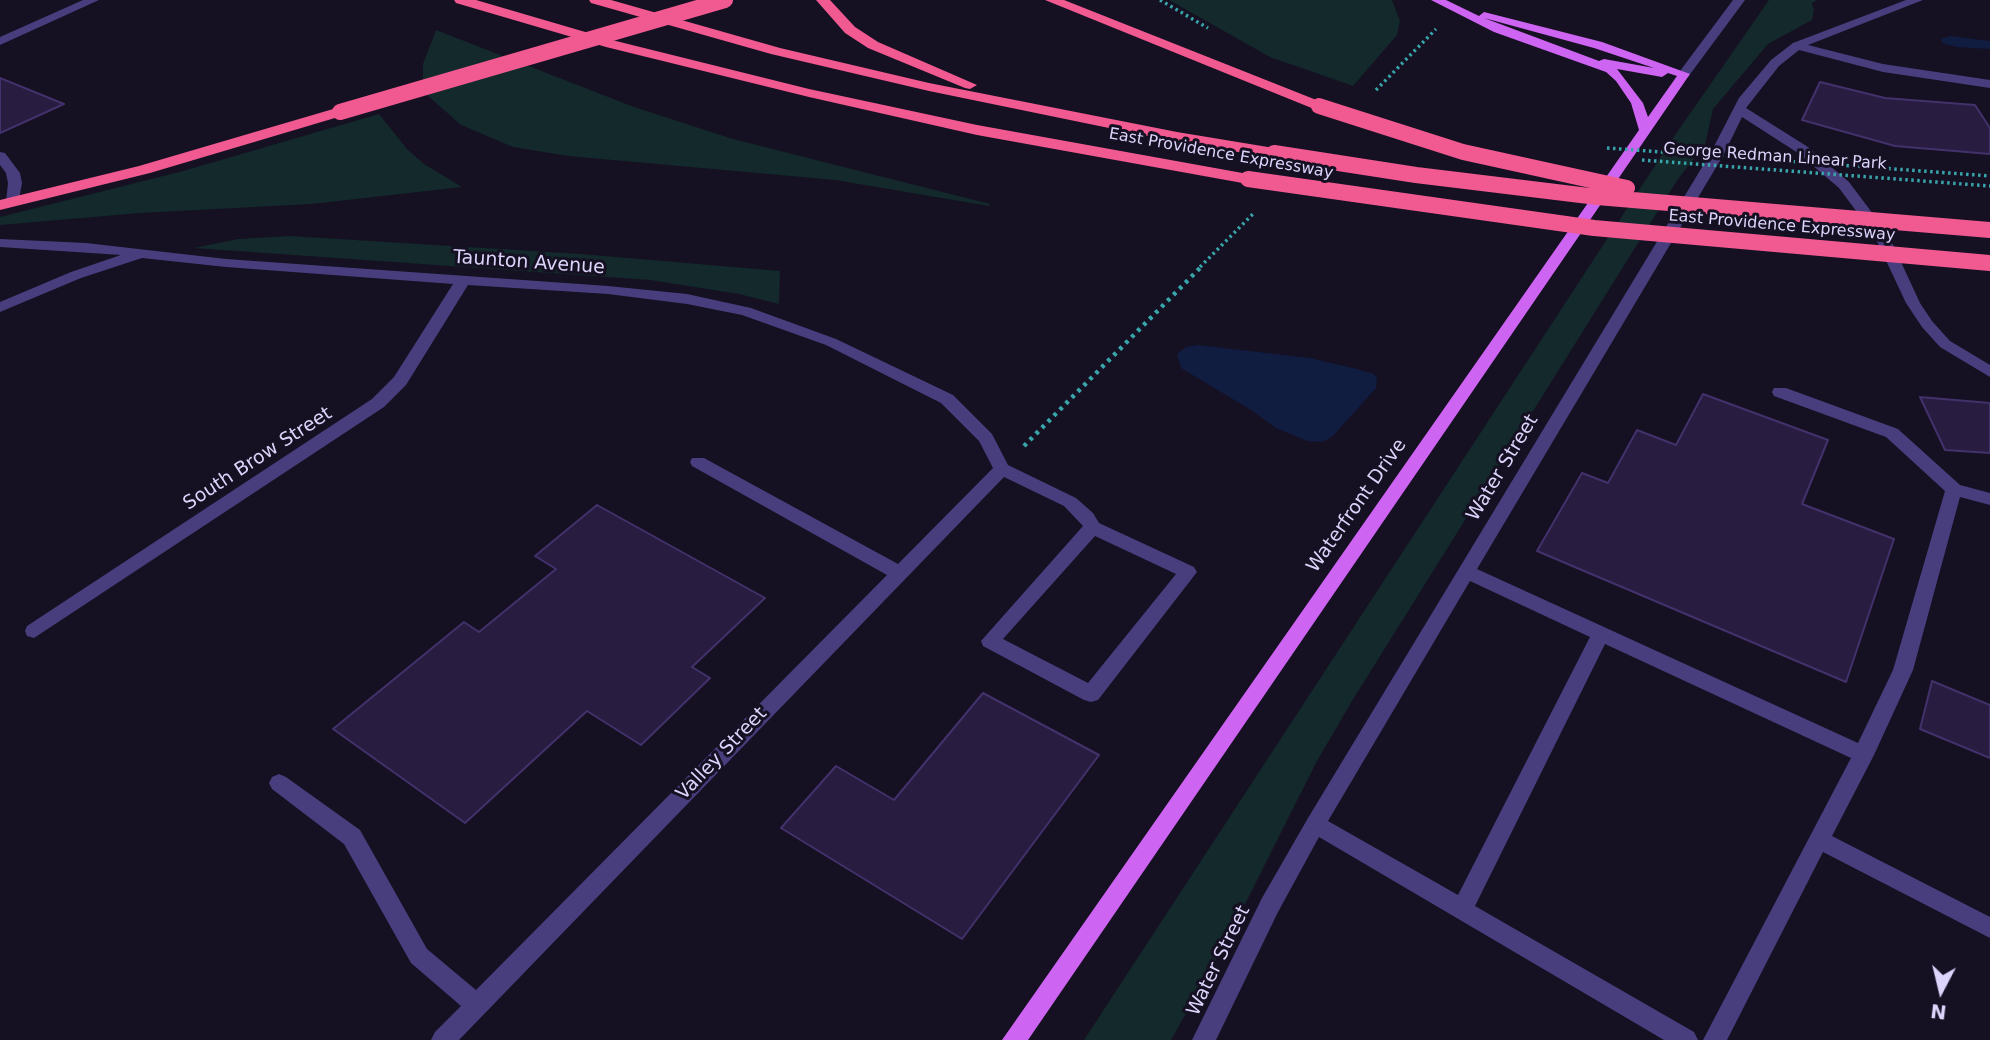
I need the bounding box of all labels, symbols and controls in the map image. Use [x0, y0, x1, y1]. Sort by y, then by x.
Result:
street label: East Providence Expressway [1107, 125, 1335, 183]
street label: George Redman Linear Park [1663, 140, 1887, 174]
street label: East Providence Expressway [1668, 207, 1896, 245]
street label: Taunton Avenue [452, 246, 606, 280]
street label: South Brow Street [179, 402, 337, 516]
street label: Water Street [1462, 411, 1544, 525]
street label: Waterfront Drive [1302, 435, 1412, 577]
street label: Valley Street [672, 703, 772, 805]
street label: Water Street [1182, 902, 1256, 1020]
north arrow [1906, 956, 1976, 1026]
text: N [1929, 1000, 1948, 1024]

